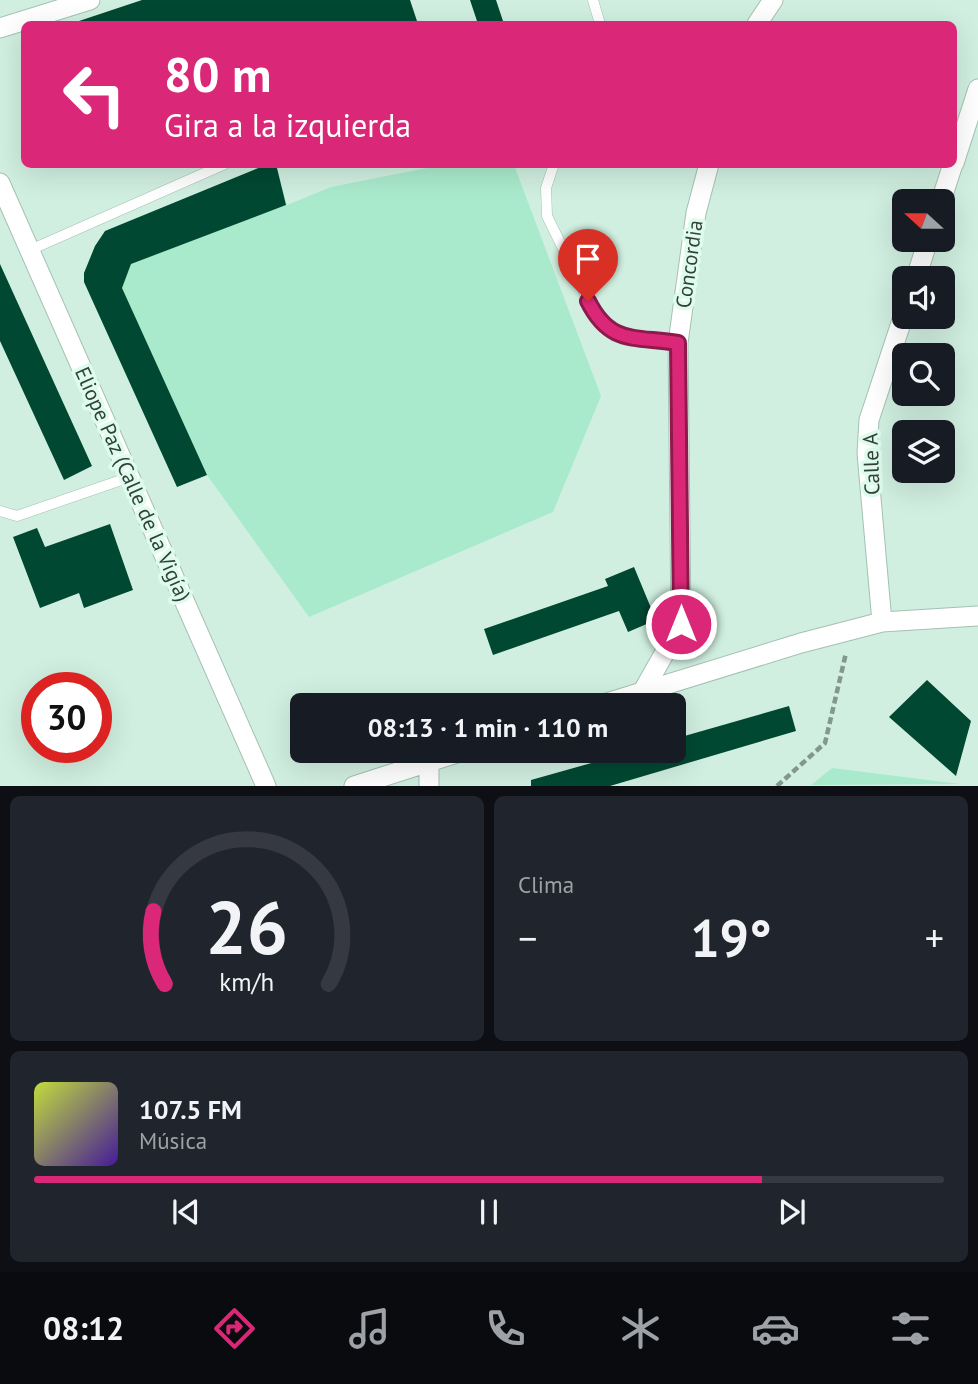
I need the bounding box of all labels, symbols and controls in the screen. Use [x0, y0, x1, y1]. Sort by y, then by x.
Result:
text: 80 m [164, 42, 271, 106]
icon: left [49, 49, 140, 140]
text: Gira a la izquierda [164, 104, 411, 146]
north arrow [892, 189, 956, 252]
map controls [892, 189, 955, 483]
street label: Concordia [669, 218, 709, 310]
pin [558, 229, 618, 301]
icon: arrive [569, 240, 607, 278]
button: sound [892, 266, 955, 329]
button: search [892, 343, 955, 406]
street label: Eliope Paz (Calle de la Vigía) [69, 362, 197, 606]
button: layers [892, 420, 955, 483]
street label: Calle A [856, 432, 886, 496]
position arrow [644, 587, 718, 661]
speed limit sign: 30 [21, 672, 112, 763]
text: 08:13 · 1 min · 110 m [368, 711, 608, 744]
text: Clima [518, 870, 574, 899]
text: 26 [206, 881, 288, 975]
text: 19° [690, 904, 772, 971]
text: − [518, 913, 537, 962]
text: + [925, 913, 944, 962]
text: km/h [220, 966, 274, 998]
text: 107.5 FM [139, 1093, 242, 1126]
text: Música [139, 1126, 207, 1155]
icon: previous [167, 1193, 205, 1231]
icon: pause [470, 1193, 508, 1231]
icon: next [773, 1193, 811, 1231]
icon: directions [210, 1304, 259, 1353]
icon: music [345, 1304, 394, 1353]
icon: phone [481, 1304, 530, 1353]
icon: climate [616, 1304, 665, 1353]
icon: car [751, 1304, 800, 1353]
icon: filters [886, 1304, 935, 1353]
text: 08:12 [43, 1307, 124, 1349]

